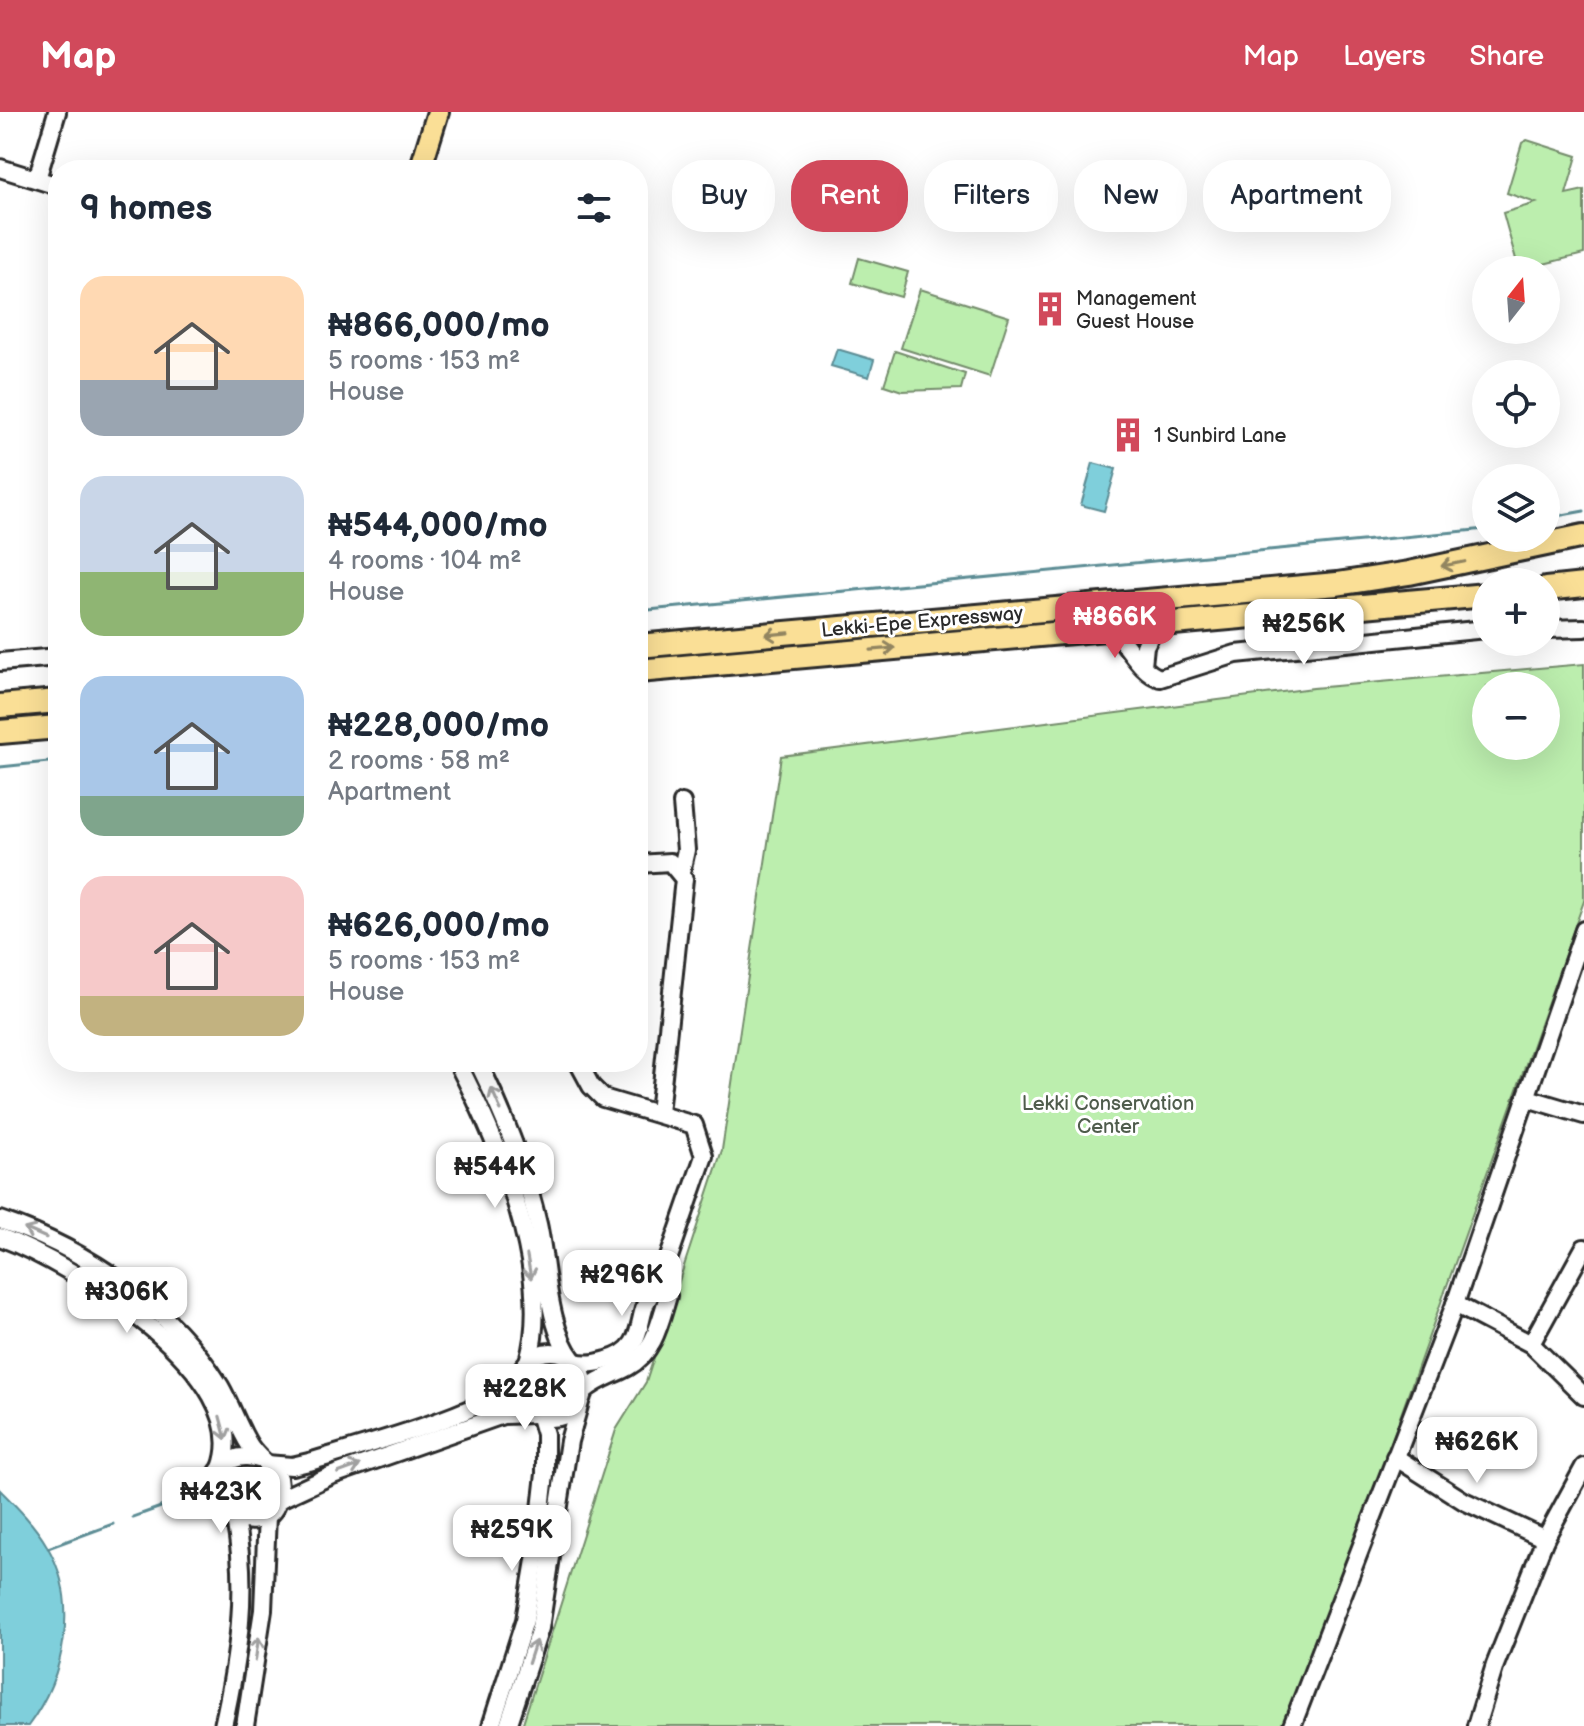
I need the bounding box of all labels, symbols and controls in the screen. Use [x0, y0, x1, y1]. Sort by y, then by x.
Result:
text: Map [40, 34, 116, 79]
text: Map [1243, 40, 1299, 73]
text: Layers [1343, 40, 1426, 73]
text: Share [1470, 40, 1544, 73]
chip: Buy [672, 160, 775, 232]
chip: Rent [791, 160, 908, 232]
chip: Filters [924, 160, 1058, 232]
chip: New [1074, 160, 1187, 232]
chip: Apartment [1203, 160, 1391, 232]
icon: filters [572, 186, 616, 230]
text: 9 homes [80, 188, 212, 229]
north arrow [1472, 256, 1560, 344]
map controls [1472, 256, 1560, 760]
place label: Management Guest House [1076, 287, 1196, 334]
building icon: Management Guest House [1031, 290, 1069, 328]
text: ₦866,000/mo [328, 305, 550, 346]
icon: home [144, 308, 240, 404]
text: 5 rooms · 153 m² [328, 346, 520, 377]
button: locate [1472, 360, 1560, 448]
text: House [328, 377, 404, 408]
building icon: 1 Sunbird Lane [1109, 416, 1147, 454]
place label: 1 Sunbird Lane [1154, 424, 1287, 448]
button: layers [1472, 464, 1560, 552]
text: ₦544,000/mo [328, 505, 548, 546]
icon: home [144, 508, 240, 604]
text: 4 rooms · 104 m² [328, 546, 522, 577]
one-way arrow [1441, 558, 1466, 573]
button: + [1472, 568, 1560, 656]
text: House [328, 577, 404, 608]
pin: ₦866K [1059, 592, 1171, 660]
pin: ₦256K [1248, 599, 1360, 667]
street label: Lekki-Epe Expressway [820, 601, 1024, 643]
text: ₦866K [1073, 602, 1157, 633]
text: ₦256K [1263, 609, 1345, 640]
one-way arrow [764, 627, 791, 642]
one-way arrow [869, 642, 896, 657]
button: − [1472, 672, 1560, 760]
text: ₦228,000/mo [328, 705, 549, 746]
icon: home [144, 708, 240, 804]
text: 2 rooms · 58 m² [328, 746, 510, 777]
text: Apartment [328, 777, 451, 808]
text: ₦626,000/mo [328, 905, 550, 946]
icon: home [144, 908, 240, 1004]
text: 5 rooms · 153 m² [328, 946, 520, 977]
text: House [328, 977, 404, 1008]
one-way arrow [487, 1087, 502, 1112]
park label: Lekki Conservation Center [1022, 1092, 1194, 1139]
pin: ₦544K [439, 1142, 551, 1210]
text: ₦544K [454, 1152, 536, 1183]
one-way arrow [23, 1225, 47, 1240]
pin: ₦296K [566, 1250, 678, 1318]
one-way arrow [522, 1254, 537, 1279]
text: ₦296K [580, 1260, 664, 1291]
pin: ₦306K [71, 1267, 183, 1335]
text: ₦306K [85, 1277, 169, 1308]
pin: ₦228K [469, 1364, 581, 1432]
text: ₦228K [483, 1374, 567, 1405]
one-way arrow [216, 1414, 231, 1440]
pin: ₦626K [1421, 1417, 1533, 1485]
text: ₦626K [1435, 1427, 1519, 1458]
one-way arrow [336, 1461, 361, 1475]
pin: ₦423K [165, 1467, 277, 1535]
text: ₦423K [180, 1477, 262, 1508]
pin: ₦259K [456, 1505, 568, 1573]
text: ₦259K [471, 1515, 553, 1546]
one-way arrow [250, 1637, 265, 1662]
one-way arrow [526, 1640, 541, 1665]

